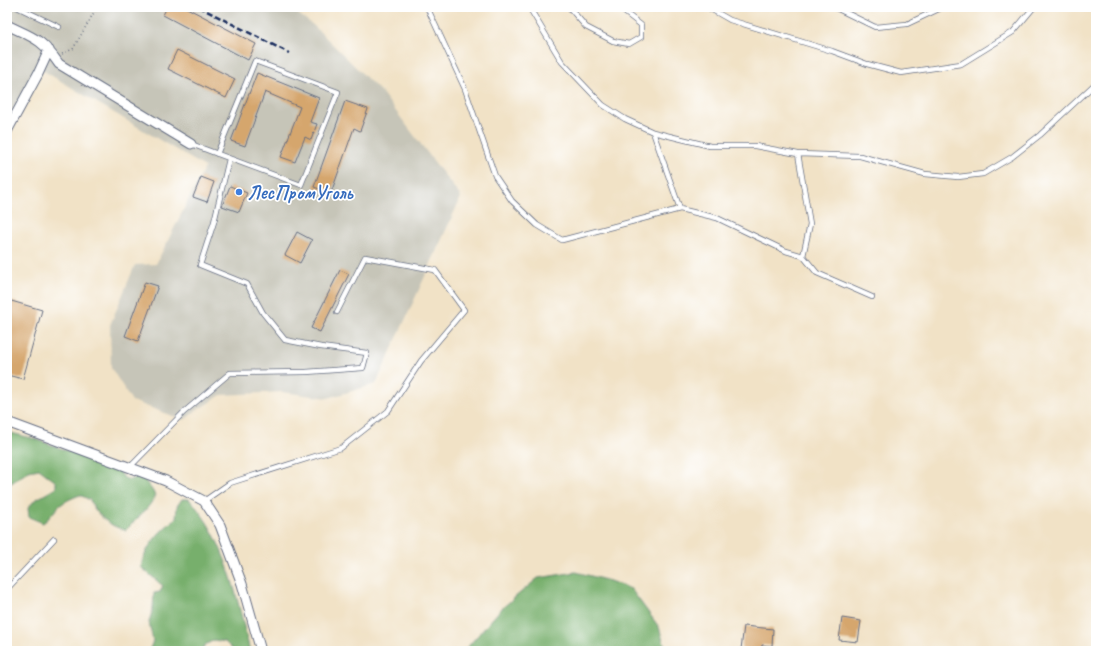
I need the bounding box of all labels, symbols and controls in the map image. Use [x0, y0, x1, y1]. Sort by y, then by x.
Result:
place label: ЛесПромУголь [247, 180, 354, 205]
marker: ЛесПромУголь [234, 187, 244, 197]

